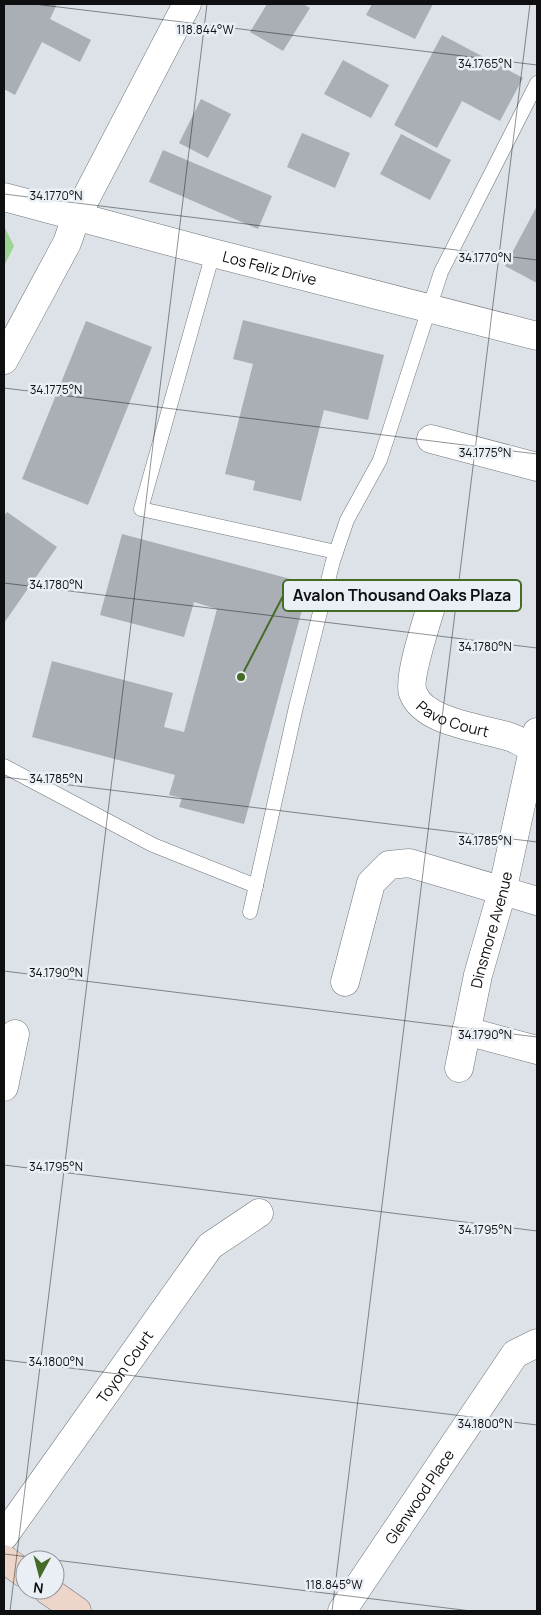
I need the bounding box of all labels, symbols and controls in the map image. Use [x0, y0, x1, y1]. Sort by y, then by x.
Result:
text: 118.844°W [176, 21, 234, 38]
text: 34.1765°N [458, 55, 512, 72]
text: 34.1770°N [29, 187, 83, 204]
street label: Los Feliz Drive [220, 245, 319, 290]
text: 34.1770°N [458, 249, 512, 266]
text: 34.1775°N [30, 381, 82, 398]
text: 34.1775°N [459, 444, 511, 461]
text: 34.1780°N [29, 576, 83, 593]
callout: Avalon Thousand Oaks Plaza [283, 580, 521, 611]
text: Avalon Thousand Oaks Plaza [293, 584, 511, 606]
text: 34.1780°N [458, 638, 512, 655]
street label: Pavo Court [412, 696, 491, 742]
text: 34.1785°N [29, 770, 83, 787]
text: 34.1785°N [458, 832, 512, 849]
street label: Dinsmore Avenue [465, 869, 517, 990]
text: 34.1790°N [29, 964, 83, 981]
text: 34.1790°N [458, 1026, 512, 1043]
text: 34.1795°N [29, 1158, 83, 1175]
text: 34.1795°N [458, 1221, 512, 1238]
street label: Toyon Court [91, 1326, 158, 1407]
text: 34.1800°N [29, 1353, 83, 1370]
text: 34.1800°N [458, 1415, 512, 1432]
street label: Glenwood Place [380, 1445, 459, 1548]
north arrow [15, 1550, 65, 1600]
text: 118.845°W [306, 1576, 363, 1593]
text: N [32, 1578, 45, 1598]

